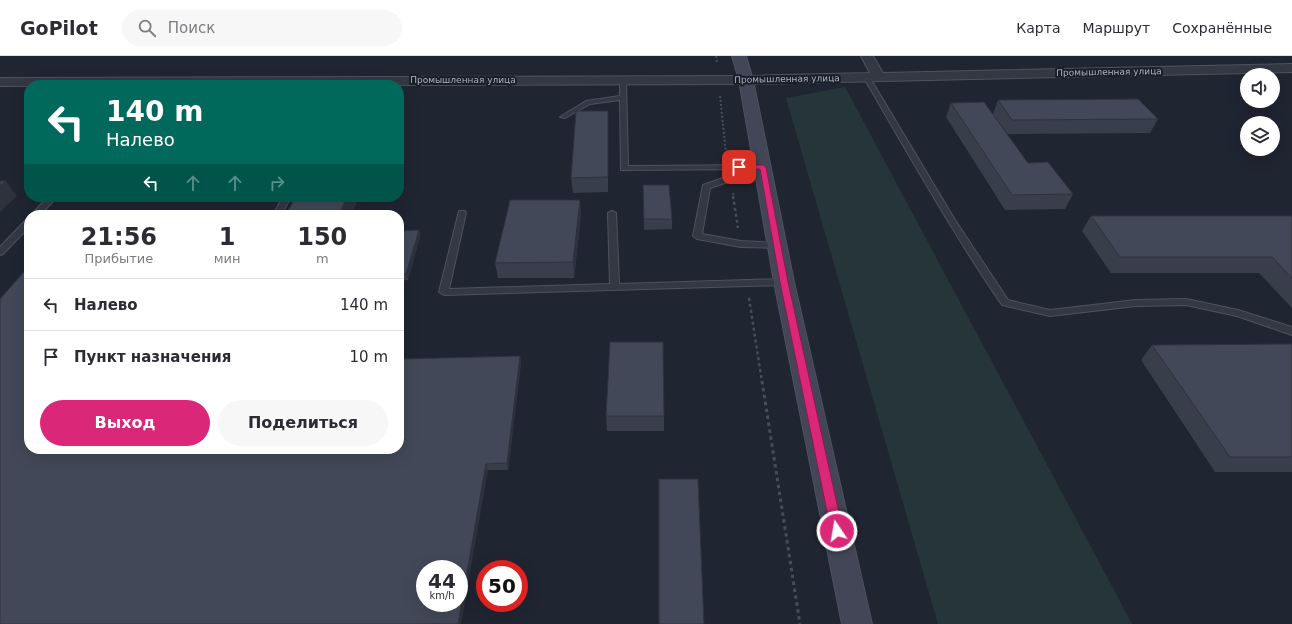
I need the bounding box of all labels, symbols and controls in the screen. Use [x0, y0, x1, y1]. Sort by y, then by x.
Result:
search box [122, 10, 402, 46]
text: GoPilot [20, 17, 98, 39]
icon: search [136, 17, 158, 39]
text: Поиск [168, 19, 215, 37]
text: Карта [1016, 20, 1060, 36]
text: Маршрут [1082, 20, 1150, 36]
text: Сохранённые [1172, 20, 1272, 36]
street label: Промышленная улица [1056, 66, 1162, 78]
map controls [1240, 68, 1280, 156]
button: sound [1240, 68, 1280, 108]
street label: Промышленная улица [734, 73, 840, 85]
street label: Промышленная улица [410, 75, 516, 85]
text: 140 m [106, 95, 203, 128]
icon: left [40, 96, 92, 148]
button: layers [1240, 116, 1280, 156]
text: Налево [106, 129, 175, 150]
pin [722, 150, 756, 184]
icon: arrive [728, 156, 750, 178]
icon: left [140, 172, 162, 194]
icon: ahead [182, 172, 204, 194]
icon: ahead [224, 172, 246, 194]
icon: right [266, 172, 288, 194]
text: 21:56 [81, 223, 157, 251]
text: 1 [219, 223, 235, 251]
text: 150 [297, 223, 347, 251]
text: Прибытие [84, 251, 153, 266]
text: мин [214, 251, 241, 266]
text: m [316, 251, 329, 266]
icon: left [40, 294, 62, 316]
text: Налево [74, 296, 138, 314]
text: 140 m [340, 296, 388, 314]
icon: arrive [40, 346, 62, 368]
text: Пункт назначения [74, 348, 231, 366]
text: 10 m [350, 348, 388, 366]
button: Выход [40, 400, 210, 446]
button: Поделиться [218, 400, 388, 446]
position arrow [816, 510, 858, 552]
speed limit sign: 50 [476, 560, 528, 612]
text: 44 [428, 569, 456, 593]
text: km/h [429, 590, 455, 601]

